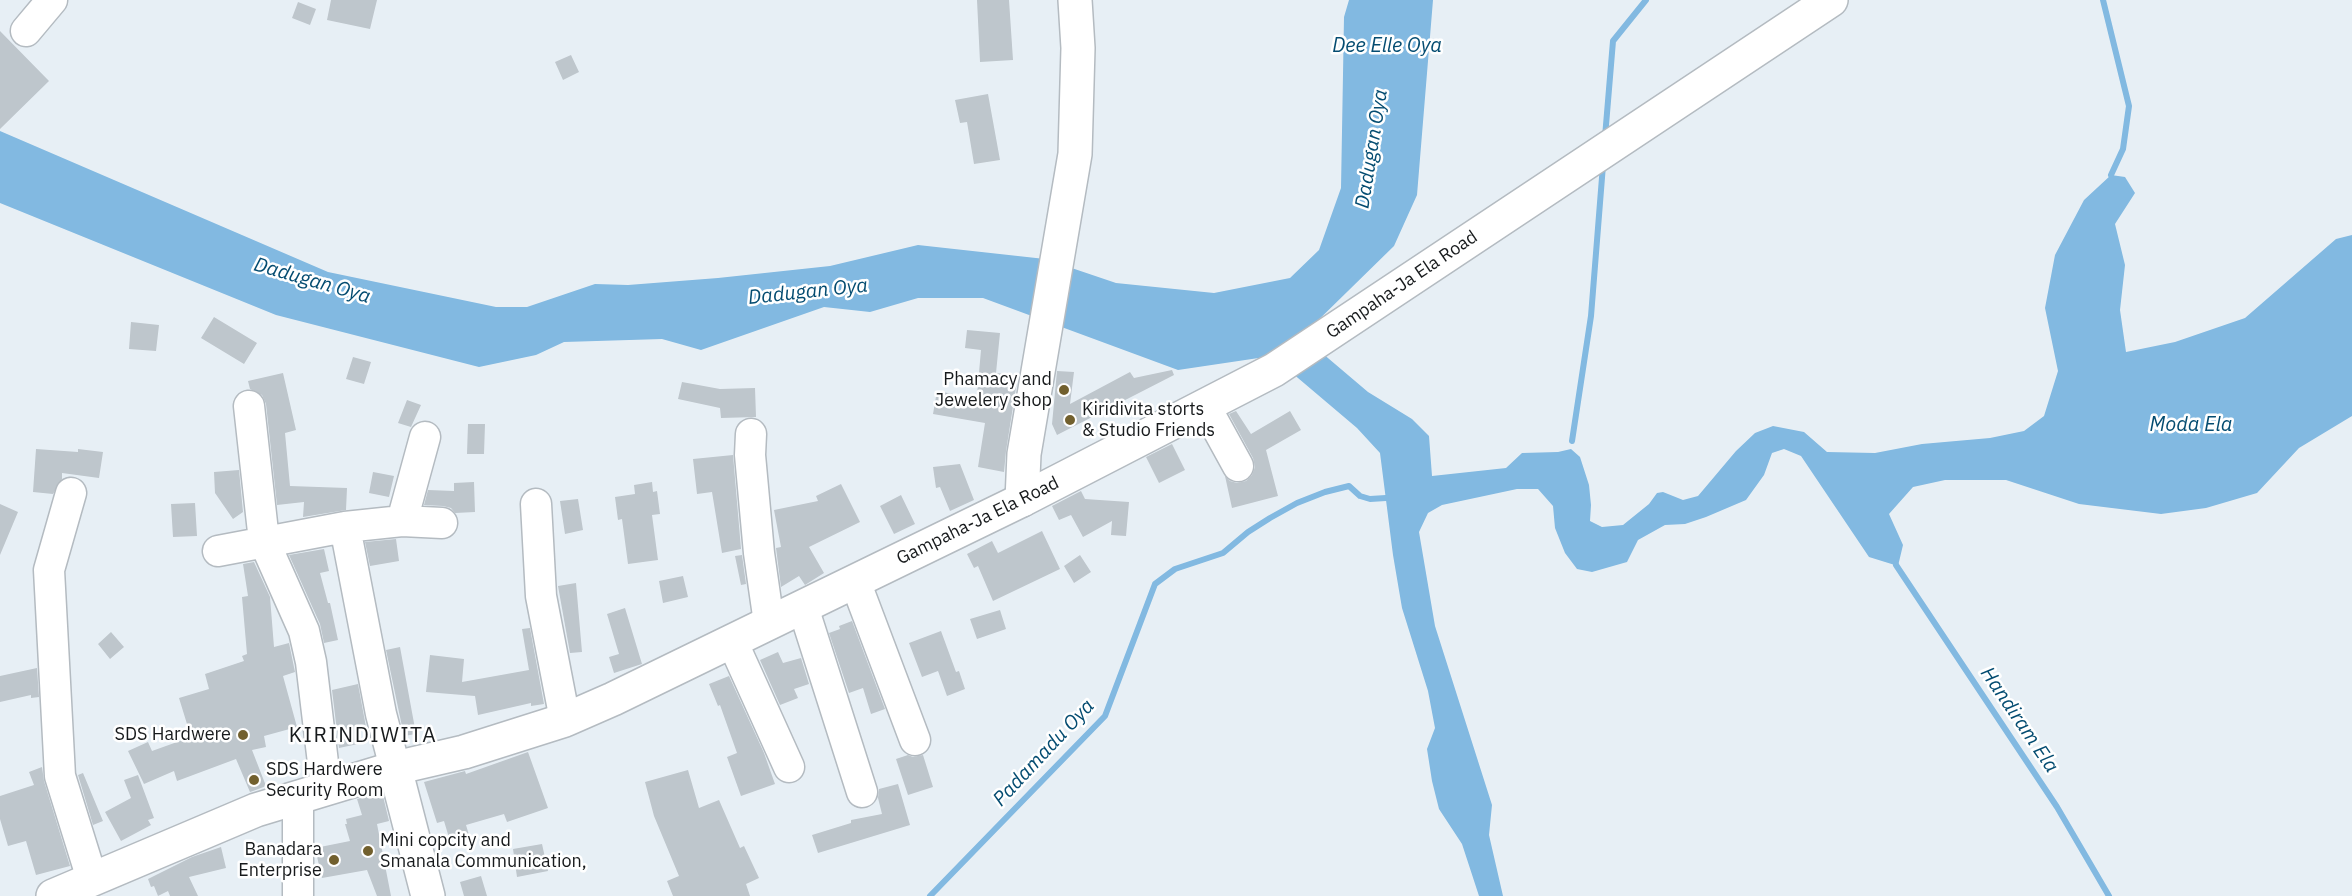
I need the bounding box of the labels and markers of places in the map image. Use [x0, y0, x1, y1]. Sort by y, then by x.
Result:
place label: Phamacy and Jewelery shop [935, 369, 1052, 412]
marker: Phamacy and Jewelery shop [1057, 383, 1071, 397]
place label: Kiridivita storts & Studio Friends [1082, 399, 1215, 442]
marker: Kiridivita storts & Studio Friends [1063, 413, 1077, 427]
place label: SDS Hardwere [114, 724, 231, 746]
marker: SDS Hardwere [236, 728, 250, 742]
place label: SDS Hardwere Security Room [266, 759, 383, 802]
marker: SDS Hardwere Security Room [247, 773, 261, 787]
place label: Mini copcity and Smanala Communication, [380, 830, 587, 872]
place label: Banadara Enterprise [238, 839, 322, 882]
marker: Mini copcity and Smanala Communication, [361, 844, 375, 858]
marker: Banadara Enterprise [327, 853, 341, 867]

